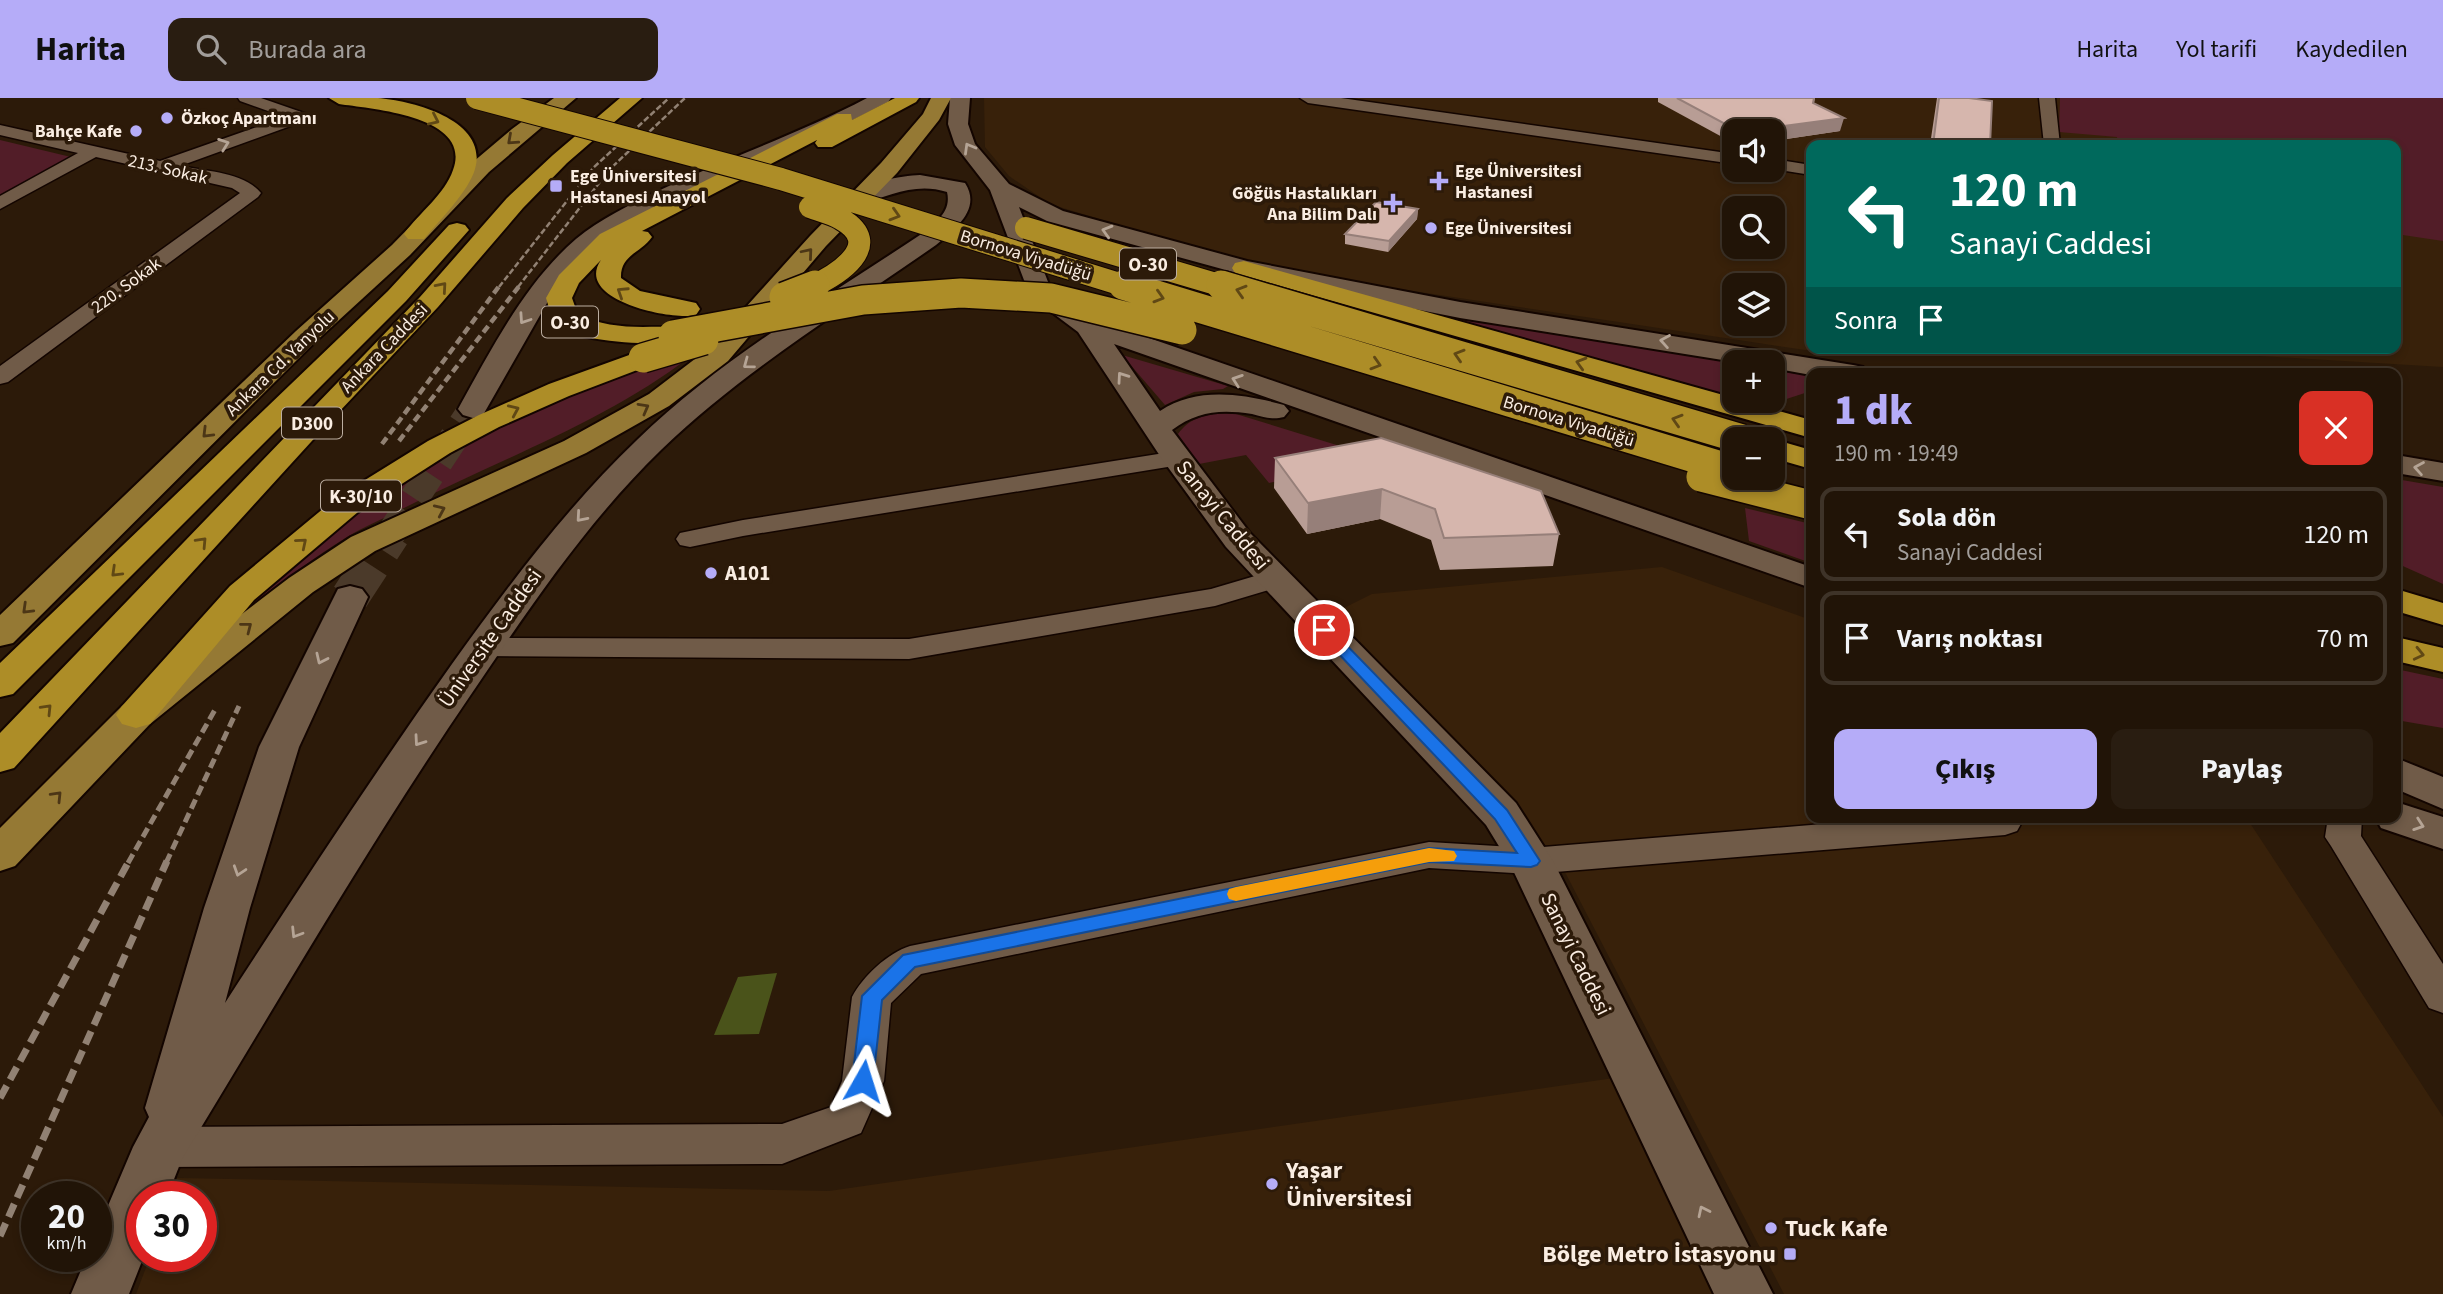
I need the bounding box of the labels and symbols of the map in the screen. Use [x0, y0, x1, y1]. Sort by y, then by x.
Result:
place label: Özkoç Apartmanı [181, 106, 317, 131]
marker: Özkoç Apartmanı [159, 110, 175, 126]
one-way arrow [427, 111, 440, 125]
place label: Bahçe Kafe [35, 119, 122, 144]
marker: Bahçe Kafe [128, 123, 144, 139]
one-way arrow [507, 132, 520, 144]
one-way arrow [217, 138, 229, 152]
one-way arrow [964, 142, 977, 155]
street label: 213. Sokak [126, 148, 210, 191]
place label: Ege Üniversitesi Hastanesi [1455, 159, 1582, 205]
place label: Ege Üniversitesi Hastanesi Anayol [570, 164, 706, 210]
marker: Ege Üniversitesi Hastanesi [1429, 171, 1449, 191]
marker: Ege Üniversitesi Hastanesi Anayol [548, 178, 564, 194]
place label: Göğüs Hastalıkları Ana Bilim Dalı [1232, 181, 1377, 227]
marker: Göğüs Hastalıkları Ana Bilim Dalı [1383, 193, 1403, 213]
one-way arrow [889, 206, 901, 221]
place label: Ege Üniversitesi [1445, 216, 1572, 241]
marker: Ege Üniversitesi [1423, 220, 1439, 236]
street label: Bornova Viyadüğü [957, 224, 1095, 287]
one-way arrow [1101, 224, 1113, 239]
one-way arrow [800, 248, 812, 261]
road number: O-30 [1120, 248, 1176, 280]
street label: 220. Sokak [86, 251, 166, 319]
one-way arrow [434, 282, 446, 295]
one-way arrow [1235, 284, 1247, 299]
one-way arrow [617, 287, 630, 300]
one-way arrow [1153, 288, 1165, 303]
street label: Ankara Caddesi [335, 298, 434, 399]
street label: Ankara Cd. Yanyolu [220, 305, 340, 422]
road number: O-30 [542, 306, 598, 338]
one-way arrow [520, 311, 532, 324]
one-way arrow [1659, 334, 1671, 349]
one-way arrow [1453, 349, 1465, 364]
one-way arrow [1370, 355, 1382, 370]
one-way arrow [743, 356, 756, 368]
one-way arrow [1575, 357, 1587, 371]
one-way arrow [1118, 372, 1130, 385]
one-way arrow [1232, 374, 1244, 388]
street label: Bornova Viyadüğü [1500, 390, 1638, 453]
one-way arrow [637, 403, 649, 416]
one-way arrow [507, 404, 519, 418]
road number: D300 [282, 408, 342, 438]
one-way arrow [1671, 413, 1683, 428]
one-way arrow [202, 425, 215, 438]
street label: Sanayi Caddesi [1169, 454, 1277, 576]
one-way arrow [2413, 461, 2425, 476]
road number: K-30/10 [321, 480, 401, 512]
one-way arrow [433, 504, 445, 518]
one-way arrow [577, 509, 589, 522]
one-way arrow [194, 537, 206, 550]
one-way arrow [294, 539, 307, 551]
place label: A101 [724, 558, 770, 588]
one-way arrow [111, 563, 124, 576]
street label: Üniversite Caddesi [431, 563, 549, 713]
marker: A101 [703, 565, 719, 581]
pin [1294, 600, 1354, 660]
one-way arrow [22, 601, 35, 614]
one-way arrow [239, 623, 252, 636]
one-way arrow [2413, 646, 2425, 660]
one-way arrow [315, 652, 329, 664]
one-way arrow [39, 704, 52, 717]
one-way arrow [415, 733, 427, 746]
one-way arrow [49, 791, 62, 804]
one-way arrow [2413, 817, 2425, 831]
one-way arrow [233, 864, 247, 876]
street label: Sanayi Caddesi [1533, 888, 1619, 1020]
one-way arrow [291, 925, 304, 938]
position arrow [826, 1044, 900, 1118]
place label: Yaşar Üniversitesi [1285, 1153, 1412, 1216]
marker: Yaşar Üniversitesi [1264, 1176, 1280, 1192]
speed limit sign: 30 [126, 1181, 217, 1272]
one-way arrow [1697, 1206, 1711, 1218]
place label: Tuck Kafe [1785, 1211, 1888, 1246]
marker: Tuck Kafe [1763, 1220, 1779, 1236]
place label: Bölge Metro İstasyonu [1542, 1237, 1776, 1272]
marker: Bölge Metro İstasyonu [1782, 1246, 1798, 1262]

